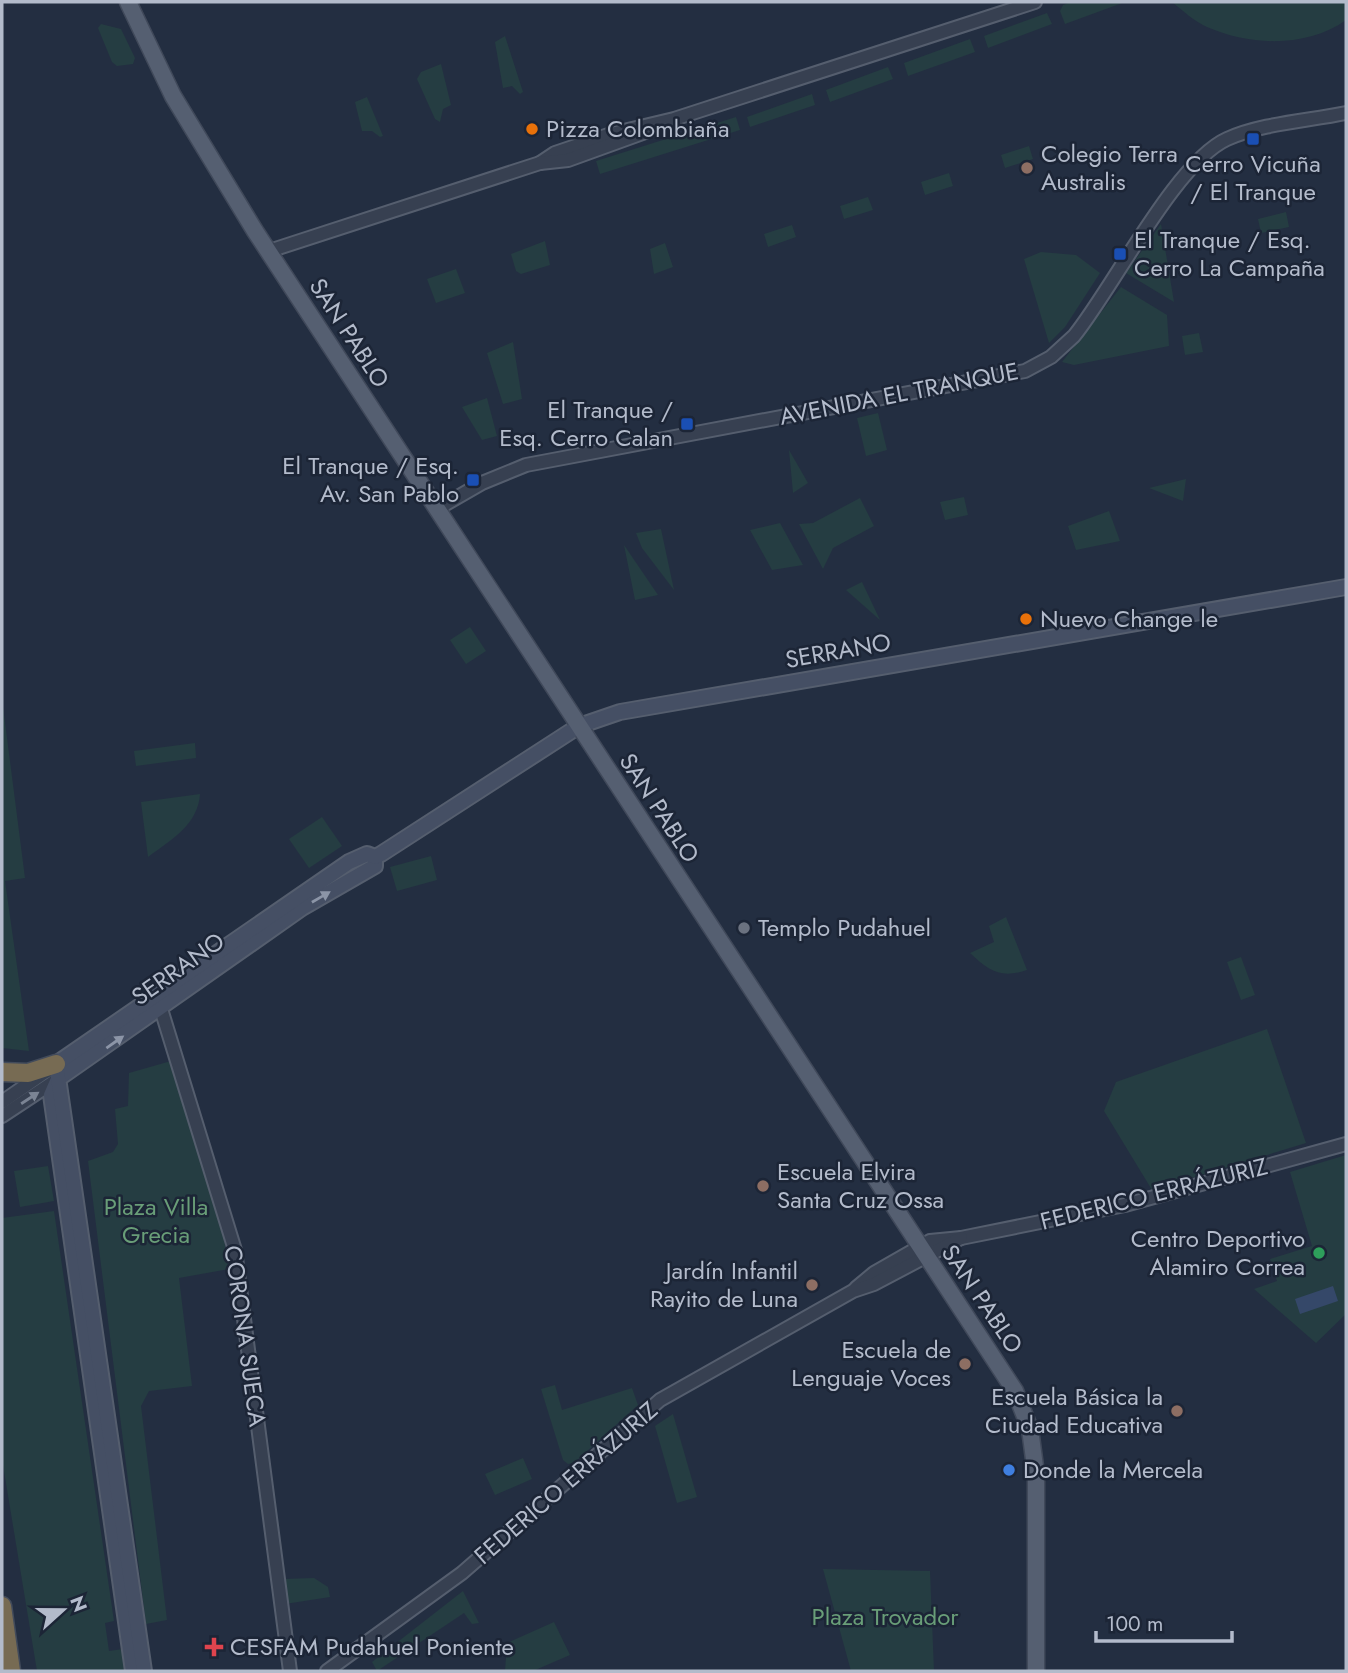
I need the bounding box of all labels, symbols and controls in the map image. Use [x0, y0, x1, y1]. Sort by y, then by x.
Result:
place label: Pizza Colombiaña [546, 111, 729, 146]
marker: Pizza Colombiaña [524, 121, 540, 137]
marker: Cerro Vicuña / El Tranque [1245, 131, 1261, 147]
place label: Colegio Terra Australis [1041, 136, 1178, 199]
place label: Cerro Vicuña / El Tranque [1185, 146, 1321, 209]
marker: Colegio Terra Australis [1019, 160, 1035, 176]
place label: El Tranque / Esq. Cerro La Campaña [1134, 222, 1325, 285]
marker: El Tranque / Esq. Cerro La Campaña [1112, 246, 1128, 262]
street label: SAN PABLO [301, 271, 398, 394]
street label: AVENIDA EL TRANQUE [776, 353, 1022, 434]
place label: El Tranque / Esq. Cerro Calan [499, 392, 673, 455]
marker: El Tranque / Esq. Cerro Calan [679, 416, 695, 432]
place label: El Tranque / Esq. Av. San Pablo [282, 448, 459, 511]
marker: El Tranque / Esq. Av. San Pablo [465, 472, 481, 488]
place label: Nuevo Change le [1040, 601, 1218, 636]
marker: Nuevo Change le [1018, 611, 1034, 627]
street label: SERRANO [782, 624, 893, 677]
street label: SAN PABLO [611, 746, 708, 869]
one-way arrow [312, 891, 331, 903]
place label: Templo Pudahuel [758, 910, 931, 945]
marker: Templo Pudahuel [736, 920, 752, 936]
street label: SERRANO [124, 924, 231, 1014]
one-way arrow [106, 1035, 124, 1049]
one-way arrow [21, 1091, 39, 1105]
street label: FEDERICO ERRÁZURIZ [1037, 1148, 1271, 1239]
place label: Escuela Elvira Santa Cruz Ossa [777, 1154, 944, 1217]
marker: Escuela Elvira Santa Cruz Ossa [755, 1178, 771, 1194]
park label: Plaza Villa Grecia [104, 1189, 208, 1252]
place label: Centro Deportivo Alamiro Correa [1131, 1221, 1305, 1284]
street label: SAN PABLO [933, 1237, 1032, 1360]
street label: CORONA SUECA [215, 1243, 276, 1429]
marker: Centro Deportivo Alamiro Correa [1311, 1245, 1327, 1261]
place label: Jardín Infantil Rayito de Luna [650, 1253, 798, 1316]
marker: Jardín Infantil Rayito de Luna [804, 1277, 820, 1293]
place label: Escuela de Lenguaje Voces [791, 1332, 951, 1395]
marker: Escuela de Lenguaje Voces [957, 1356, 973, 1372]
place label: Escuela Básica la Ciudad Educativa [985, 1379, 1163, 1442]
street label: FEDERICO ERRÁZURIZ [466, 1393, 665, 1572]
marker: Escuela Básica la Ciudad Educativa [1169, 1403, 1185, 1419]
place label: Donde la Mercela [1023, 1452, 1203, 1487]
marker: Donde la Mercela [1001, 1462, 1017, 1478]
north arrow [28, 1575, 98, 1645]
text: N [63, 1592, 94, 1616]
park label: Plaza Trovador [812, 1599, 959, 1634]
scale bar [1096, 1600, 1232, 1644]
text: 100 m [1106, 1609, 1163, 1639]
place label: CESFAM Pudahuel Poniente [230, 1629, 514, 1664]
marker: CESFAM Pudahuel Poniente [204, 1637, 224, 1657]

